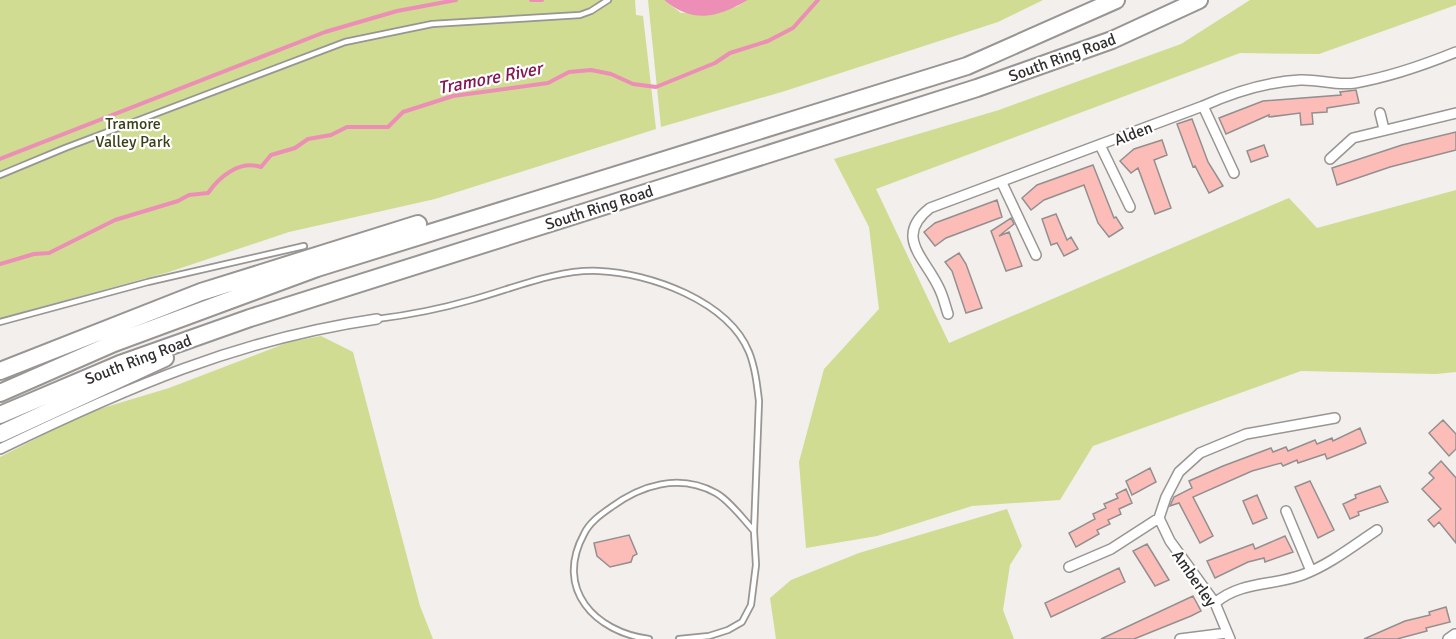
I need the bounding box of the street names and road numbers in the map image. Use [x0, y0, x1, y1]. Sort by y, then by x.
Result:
street label: South Ring Road [1006, 29, 1119, 87]
street label: Alden [1111, 118, 1155, 150]
street label: South Ring Road [543, 181, 656, 235]
street label: South Ring Road [82, 330, 195, 389]
street label: Amberley [1167, 546, 1221, 611]

